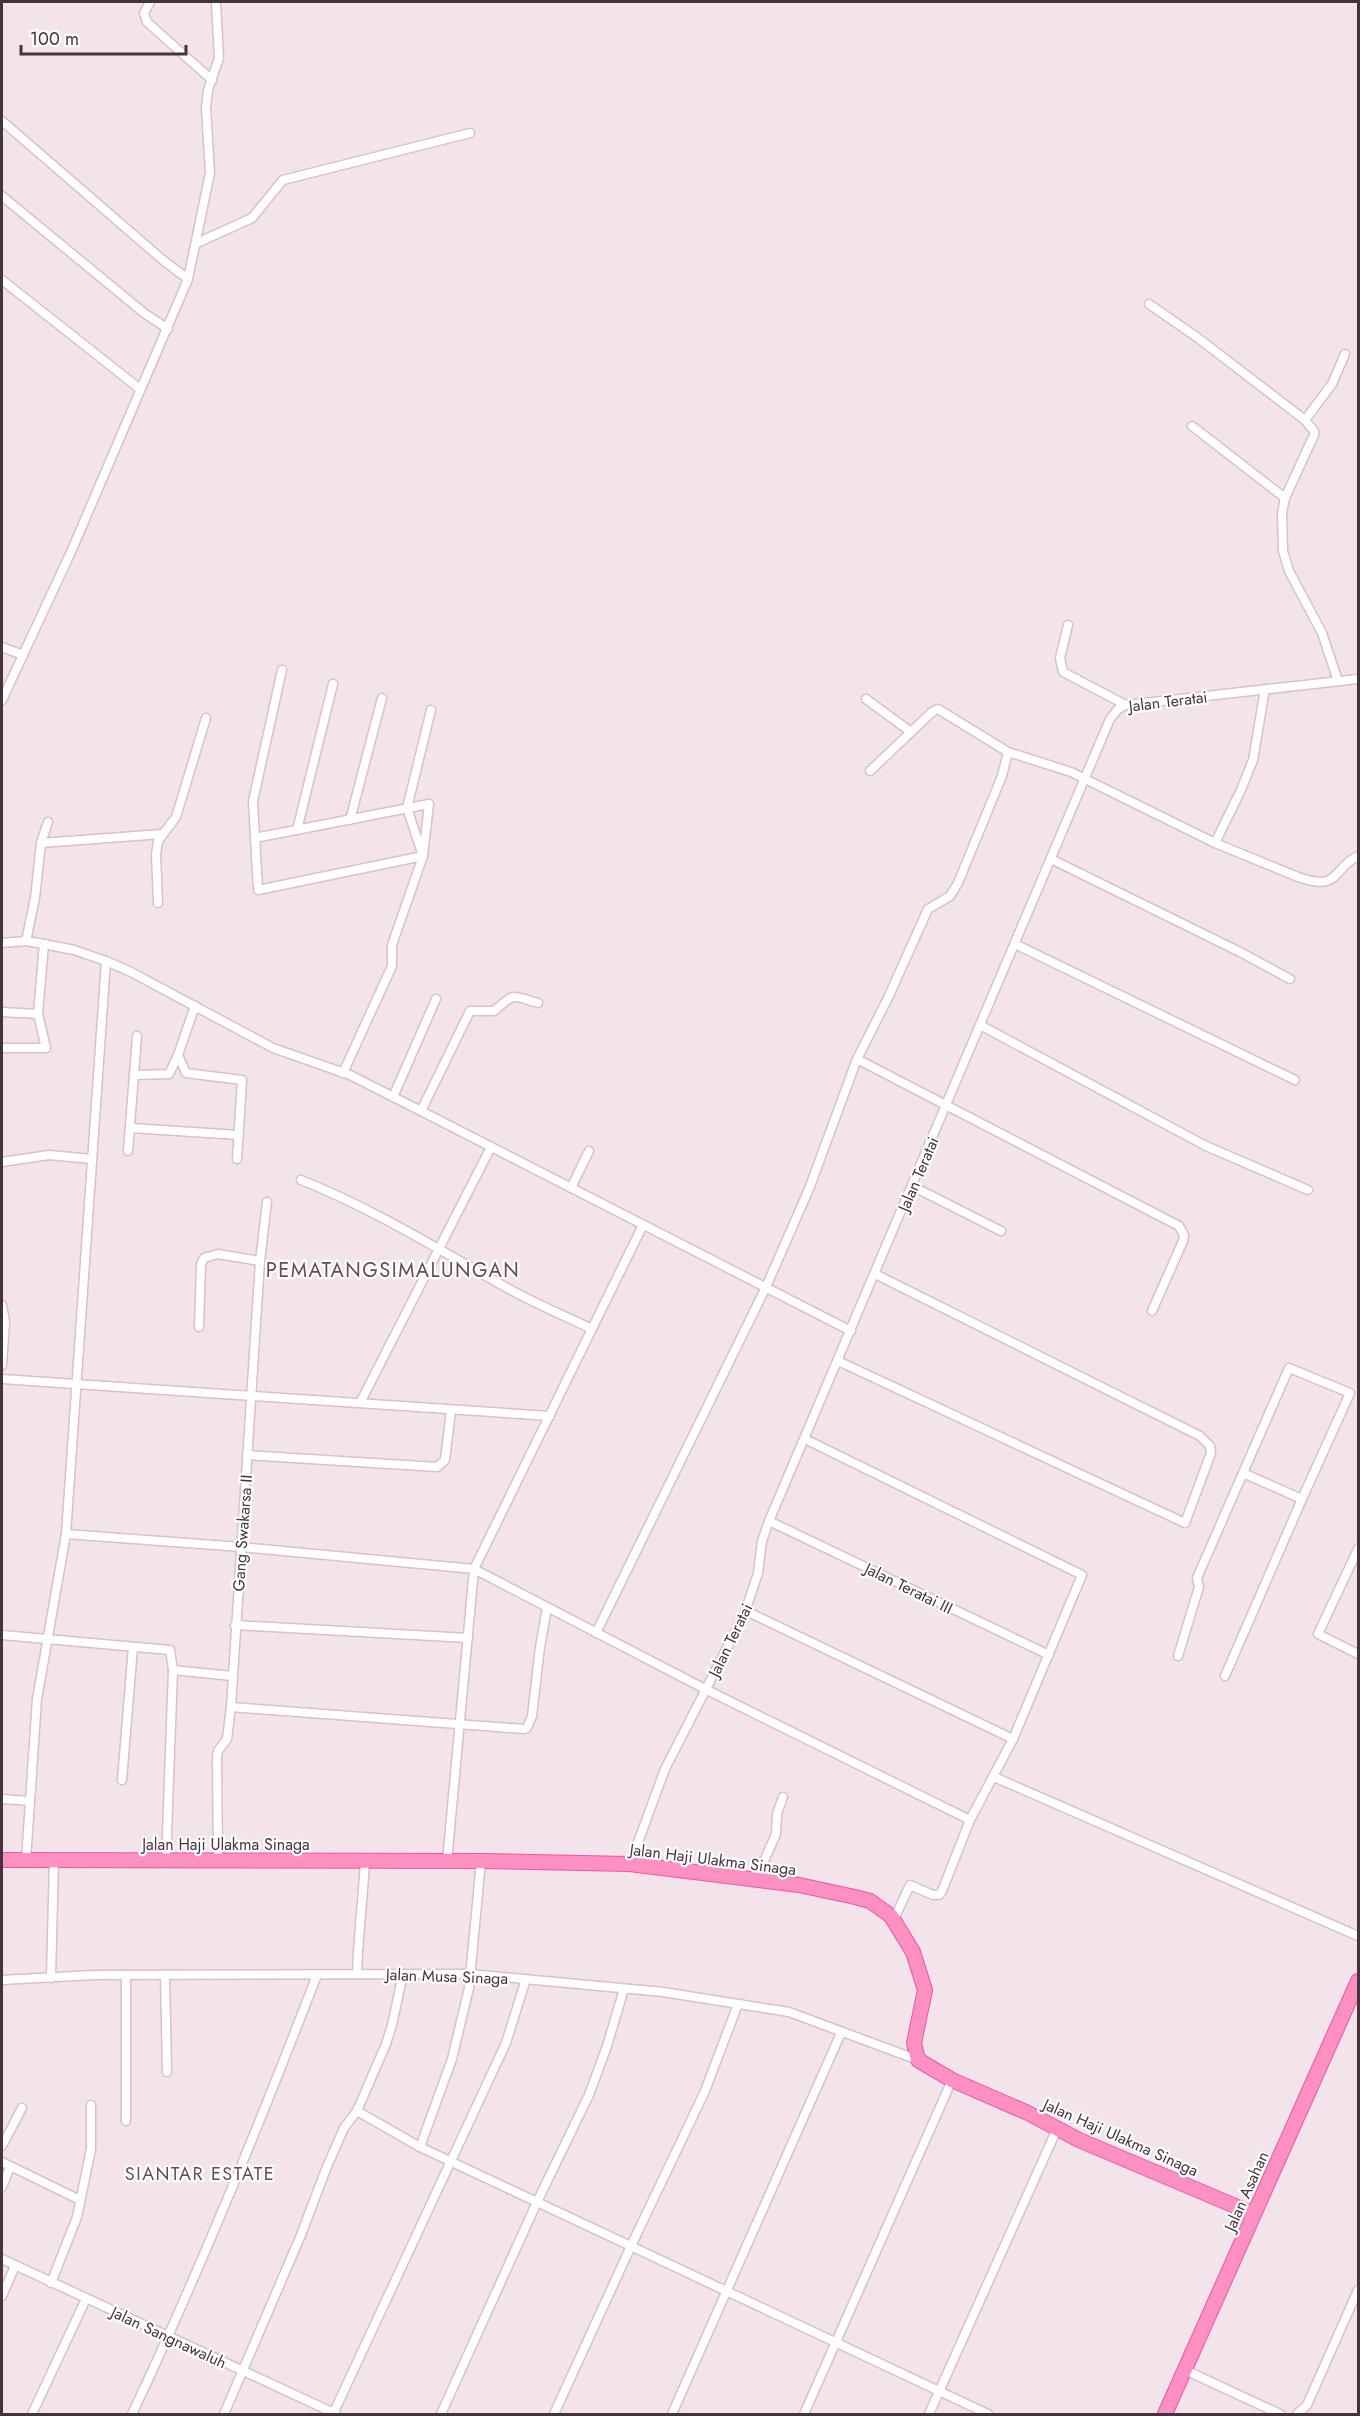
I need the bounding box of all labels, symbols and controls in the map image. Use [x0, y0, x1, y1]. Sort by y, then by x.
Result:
scale bar [21, 18, 186, 56]
text: 100 m [30, 26, 79, 52]
street label: Jalan Teratai [1125, 685, 1209, 718]
street label: Jalan Teratai [892, 1133, 944, 1217]
district label: PEMATANGSIMALUNGAN [266, 1256, 520, 1285]
street label: Gang Swakarsa II [227, 1474, 258, 1592]
street label: Jalan Teratai III [859, 1556, 957, 1620]
street label: Jalan Teratai [702, 1600, 758, 1683]
street label: Jalan Haji Ulakma Sinaga [140, 1833, 310, 1856]
street label: Jalan Haji Ulakma Sinaga [626, 1838, 797, 1881]
street label: Jalan Musa Sinaga [383, 1963, 508, 1990]
street label: Jalan Haji Ulakma Sinaga [1038, 2092, 1202, 2182]
street label: Jalan Asahan [1218, 2148, 1274, 2237]
district label: SIANTAR ESTATE [125, 2161, 275, 2187]
street label: Jalan Sangnawaluh [105, 2300, 230, 2374]

